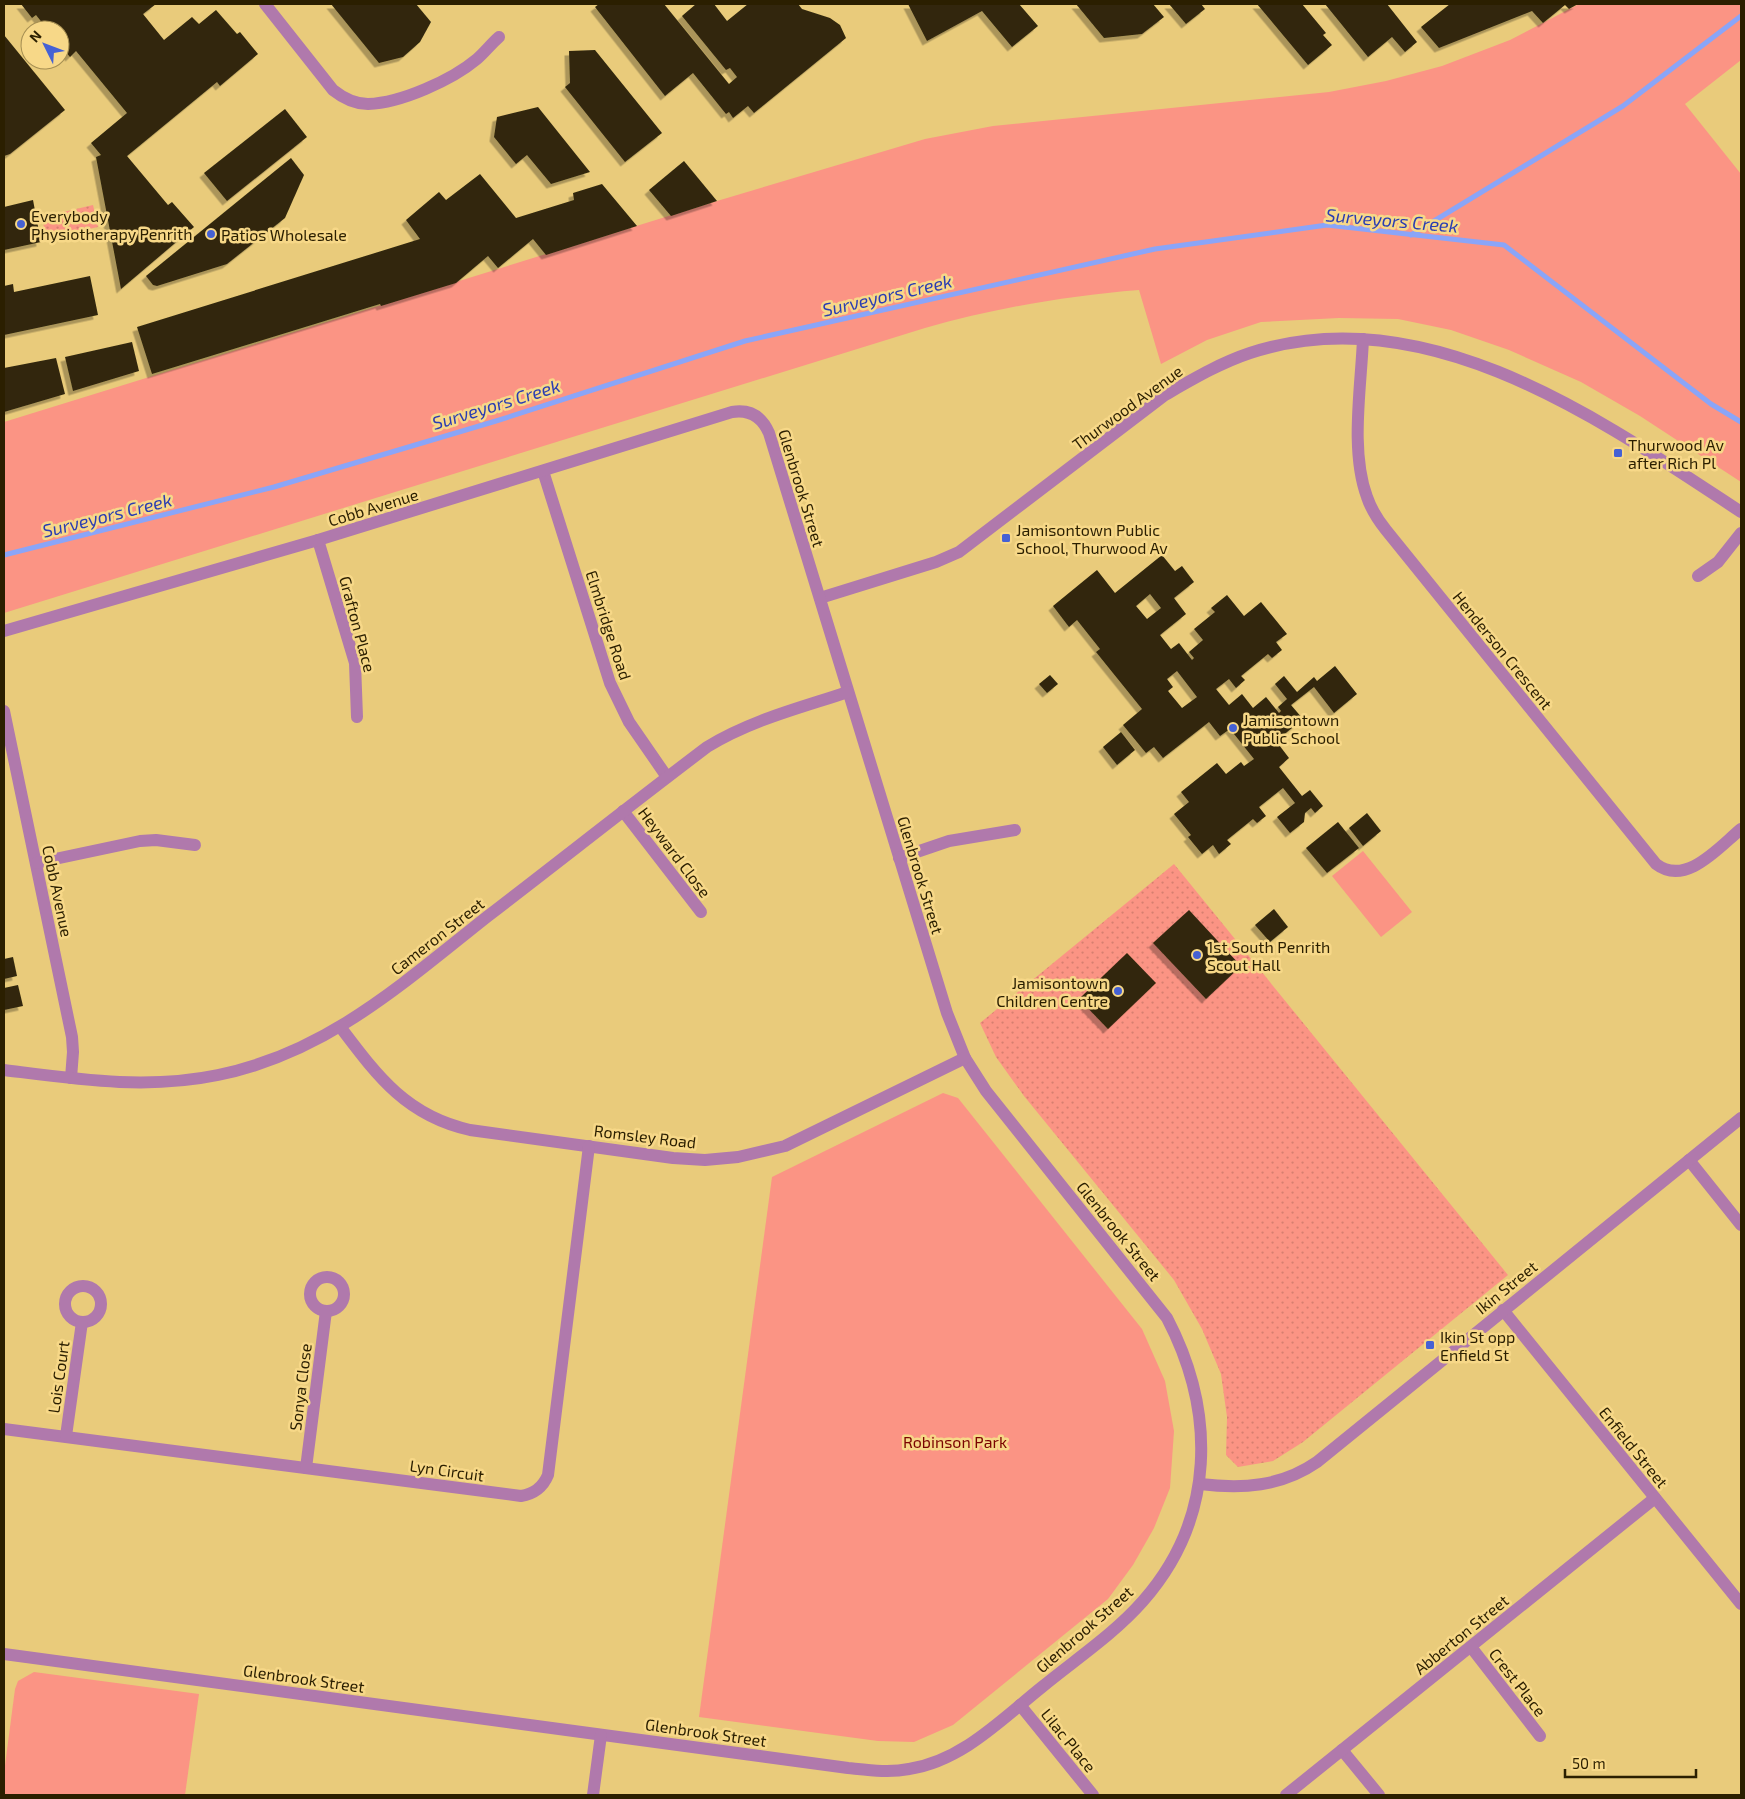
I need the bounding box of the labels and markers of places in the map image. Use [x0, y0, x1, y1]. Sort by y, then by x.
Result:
place label: Everybody Physiotherapy Penrith [31, 206, 192, 243]
marker: Everybody Physiotherapy Penrith [15, 218, 27, 230]
place label: Patios Wholesale [221, 225, 347, 244]
marker: Patios Wholesale [205, 228, 217, 240]
place label: Thurwood Av after Rich Pl [1628, 435, 1724, 472]
marker: Thurwood Av after Rich Pl [1612, 447, 1624, 459]
place label: Jamisontown Public School, Thurwood Av [1016, 520, 1168, 557]
marker: Jamisontown Public School, Thurwood Av [1000, 532, 1012, 544]
place label: Jamisontown Public School [1243, 710, 1340, 747]
marker: Jamisontown Public School [1227, 722, 1239, 734]
place label: 1st South Penrith Scout Hall [1207, 937, 1330, 974]
marker: 1st South Penrith Scout Hall [1191, 949, 1203, 961]
place label: Jamisontown Children Centre [996, 973, 1108, 1010]
marker: Jamisontown Children Centre [1112, 985, 1124, 997]
place label: Ikin St opp Enfield St [1440, 1327, 1515, 1364]
marker: Ikin St opp Enfield St [1424, 1339, 1436, 1351]

